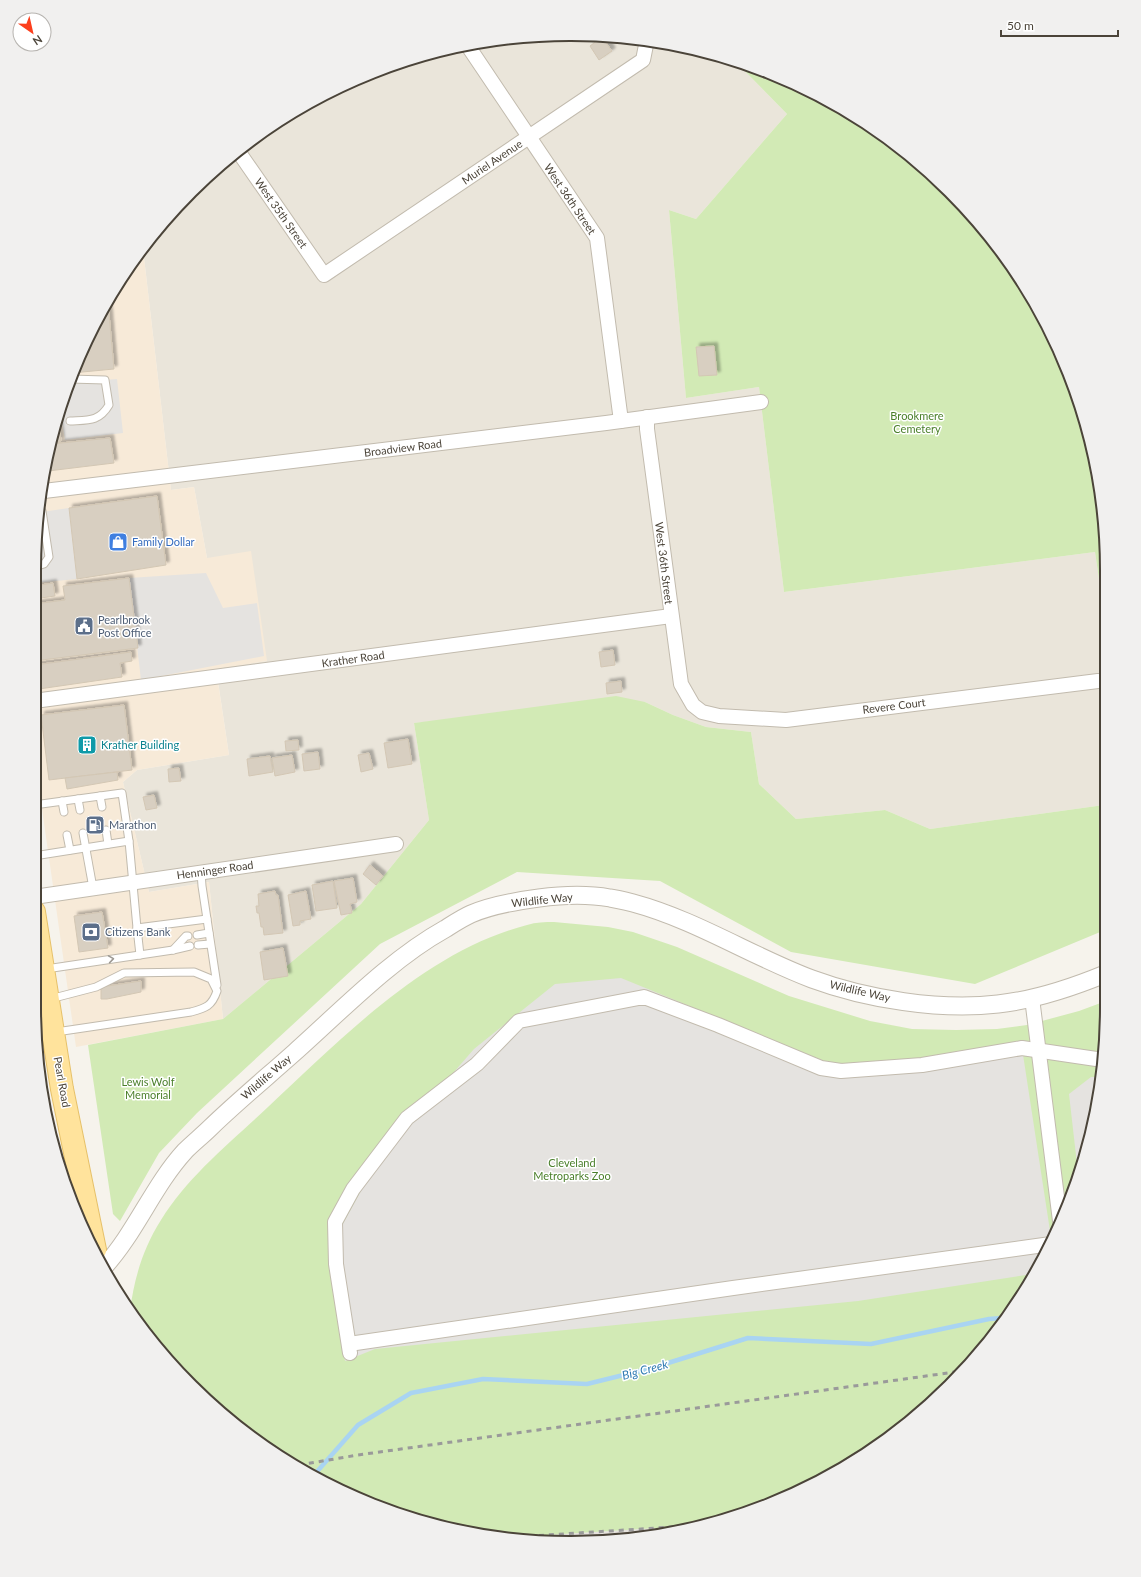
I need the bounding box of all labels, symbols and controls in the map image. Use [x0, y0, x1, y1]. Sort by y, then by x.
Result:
north arrow [12, 12, 52, 52]
scale bar [1001, 12, 1118, 38]
text: 50 m [1007, 18, 1034, 33]
text: N [31, 33, 45, 48]
street label: Muriel Avenue [459, 136, 525, 187]
street label: West 36th Street [542, 161, 599, 237]
street label: West 35th Street [252, 175, 310, 250]
park label: Brookmere Cemetery [890, 409, 944, 435]
street label: Broadview Road [363, 436, 443, 459]
street label: West 36th Street [653, 521, 676, 605]
shop icon: Family Dollar [107, 531, 129, 553]
place label: Family Dollar [132, 535, 195, 548]
place label: Pearlbrook Post Office [98, 613, 152, 639]
public building icon: Pearlbrook Post Office [73, 615, 95, 637]
street label: Krather Road [321, 648, 385, 669]
street label: Revere Court [862, 695, 926, 716]
building icon: Krather Building [76, 734, 98, 756]
place label: Krather Building [101, 738, 179, 751]
fuel station icon: Marathon [84, 814, 106, 836]
place label: Marathon [109, 818, 156, 831]
street label: Henninger Road [176, 858, 254, 881]
street label: Wildlife Way [510, 890, 574, 909]
bank icon: Citizens Bank [80, 921, 102, 943]
place label: Citizens Bank [105, 925, 171, 938]
one-way arrow [108, 955, 114, 964]
street label: Wildlife Way [828, 977, 892, 1004]
street label: Wildlife Way [238, 1051, 294, 1102]
street label: Pearl Road [52, 1055, 73, 1108]
park label: Lewis Wolf Memorial [121, 1075, 175, 1101]
park label: Cleveland Metroparks Zoo [533, 1156, 611, 1182]
water label: Big Creek [620, 1356, 670, 1383]

